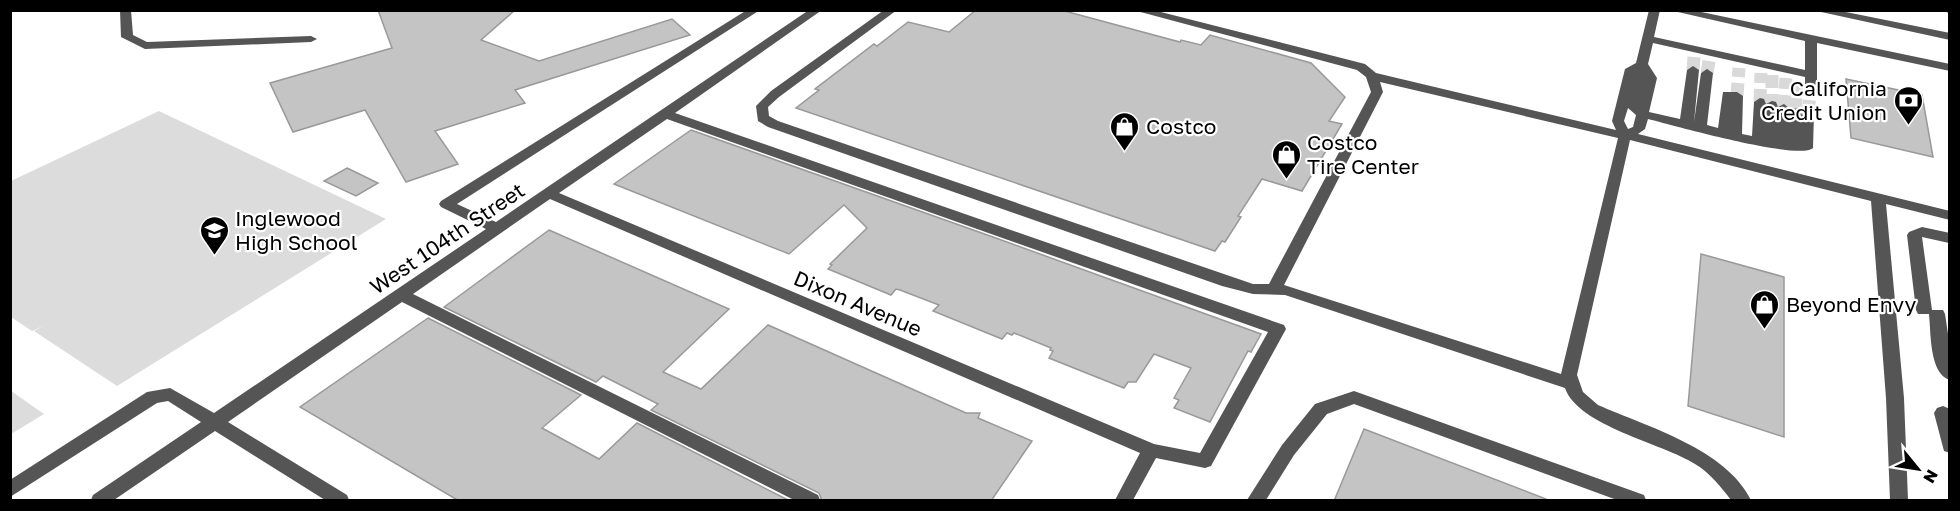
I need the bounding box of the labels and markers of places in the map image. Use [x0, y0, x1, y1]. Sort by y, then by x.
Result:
place label: California Credit Union [1761, 75, 1887, 125]
bank icon: California Credit Union [1892, 84, 1924, 126]
shop icon: Costco [1109, 110, 1141, 152]
place label: Costco [1146, 113, 1216, 139]
place label: Costco Tire Center [1307, 129, 1419, 179]
shop icon: Costco Tire Center [1270, 138, 1302, 180]
place label: Inglewood High School [235, 205, 357, 255]
school or university icon: Inglewood High School [198, 214, 230, 256]
shop icon: Beyond Envy [1749, 288, 1781, 330]
place label: Beyond Envy [1786, 291, 1917, 317]

